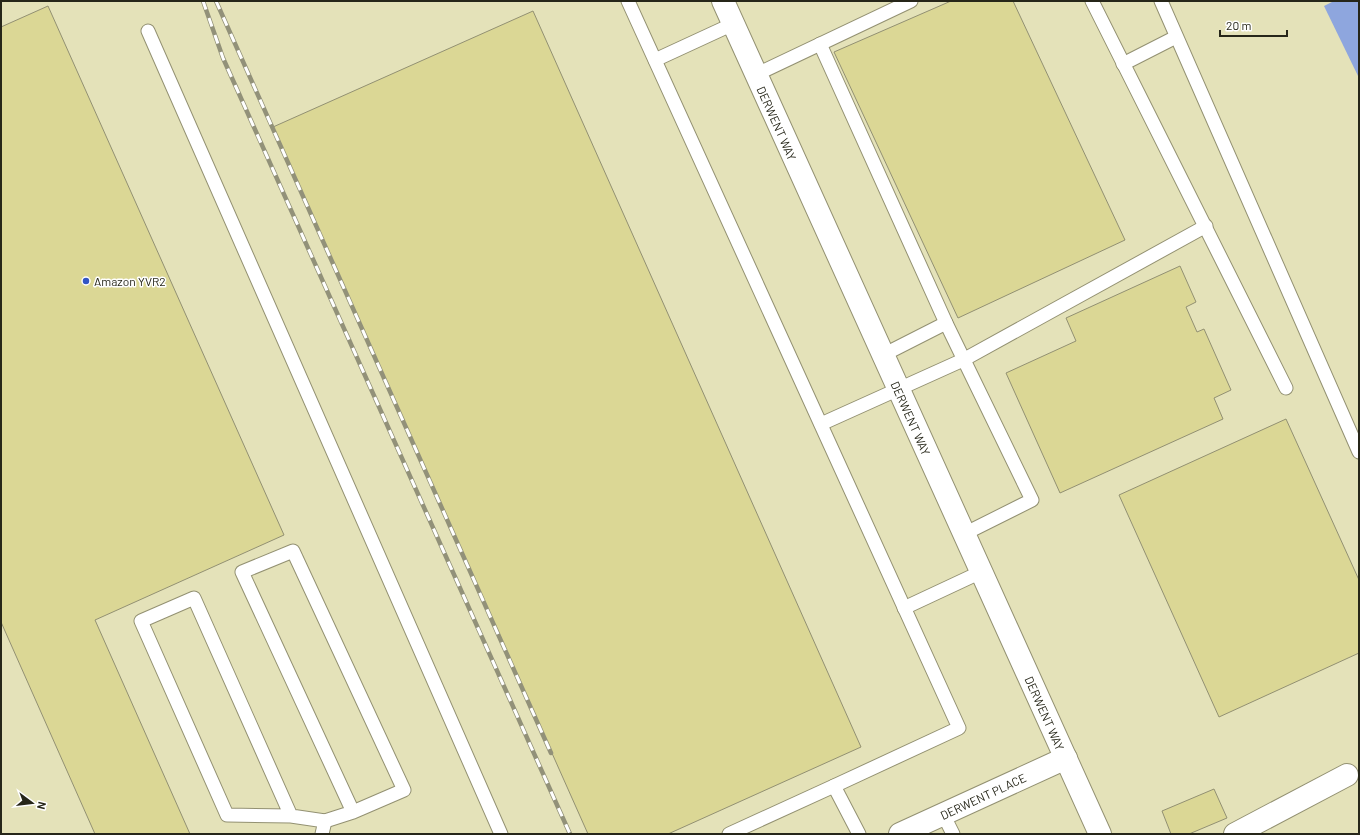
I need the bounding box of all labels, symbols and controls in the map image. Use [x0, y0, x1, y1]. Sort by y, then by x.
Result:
scale bar [1220, 12, 1287, 38]
text: 20 m [1226, 18, 1252, 32]
street label: DERWENT WAY [754, 84, 800, 162]
place label: Amazon YVR2 [94, 274, 166, 288]
marker: Amazon YVR2 [81, 276, 91, 286]
street label: DERWENT WAY [888, 379, 934, 457]
street label: DERWENT WAY [1022, 674, 1068, 752]
street label: DERWENT PLACE [938, 770, 1028, 822]
north arrow [12, 783, 52, 823]
text: N [35, 800, 49, 811]

